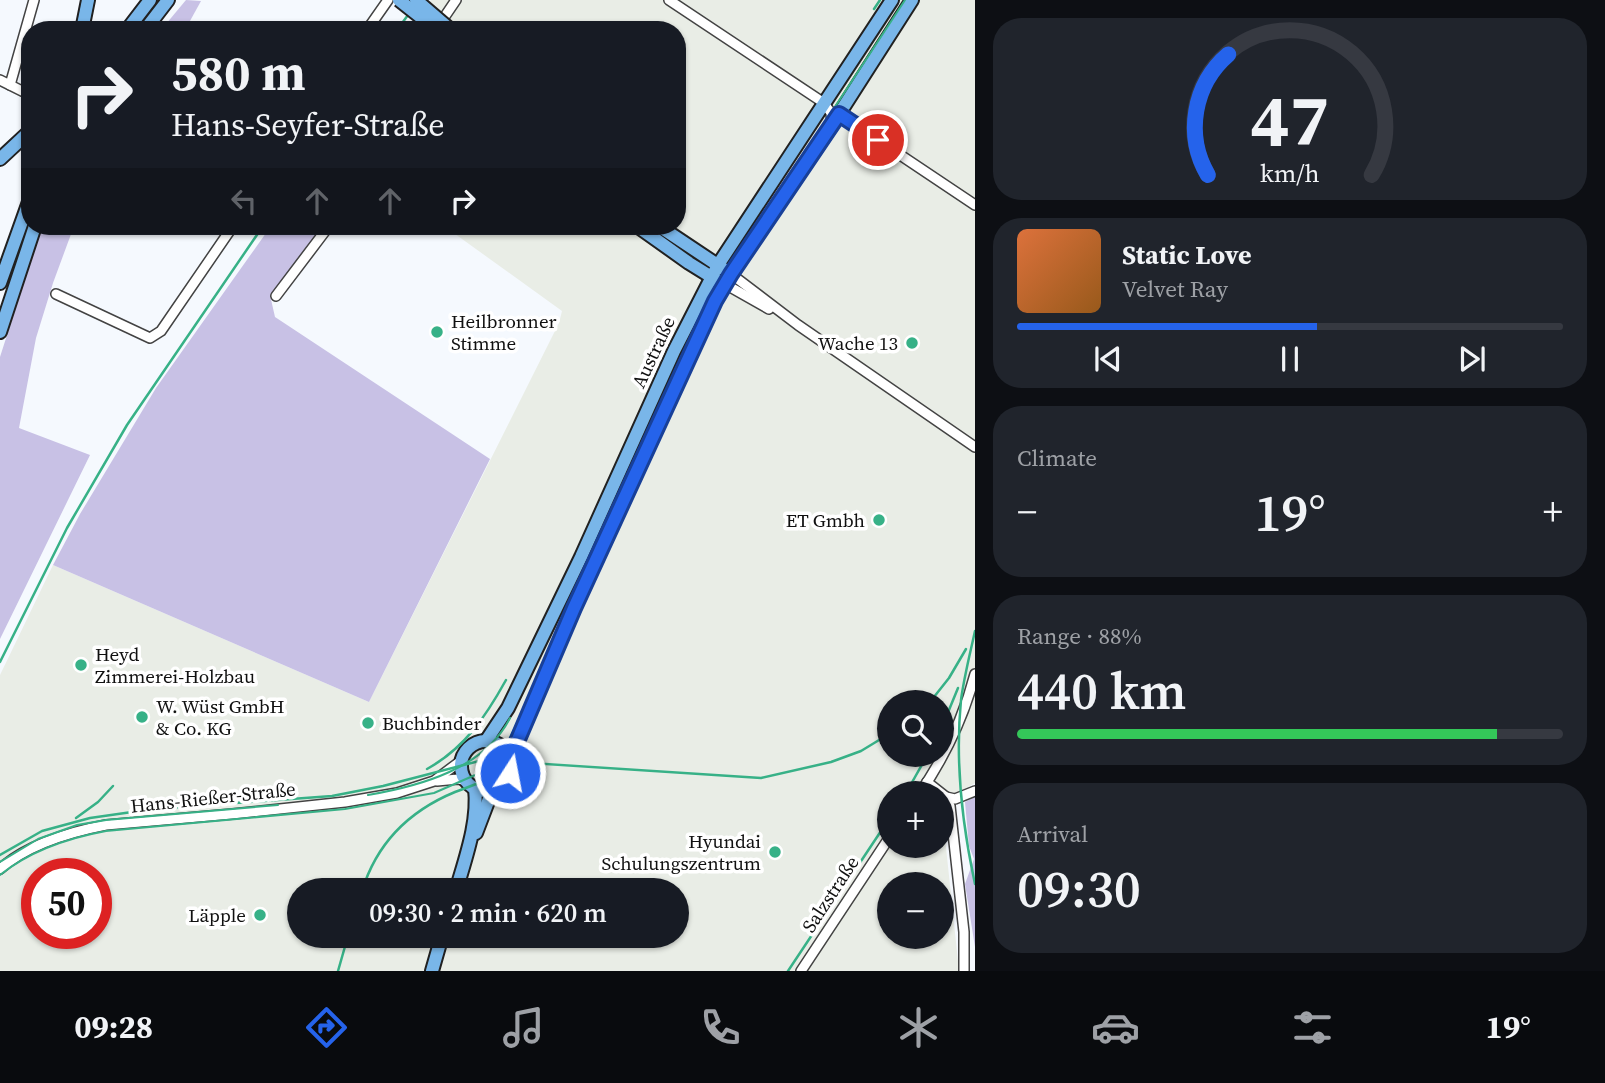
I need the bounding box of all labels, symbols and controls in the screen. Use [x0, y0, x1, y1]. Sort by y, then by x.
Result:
text: 580 m [171, 39, 306, 106]
icon: right [56, 49, 147, 140]
text: 47 [1251, 70, 1329, 169]
text: Hans-Seyfer-Straße [171, 103, 445, 147]
pin [848, 110, 908, 170]
icon: arrive [859, 121, 897, 159]
text: km/h [1260, 156, 1320, 190]
icon: left [225, 182, 263, 220]
icon: ahead [298, 182, 336, 220]
icon: ahead [371, 182, 409, 220]
icon: right [444, 182, 482, 220]
text: Static Love [1122, 237, 1251, 273]
text: Velvet Ray [1122, 273, 1228, 305]
place label: Heilbronner Stimme [451, 308, 557, 356]
street label: Austraße [625, 312, 681, 392]
marker: Heilbronner Stimme [429, 324, 445, 340]
place label: Wache 13 [818, 330, 898, 356]
marker: Wache 13 [904, 335, 920, 351]
icon: previous [1089, 340, 1127, 378]
icon: pause [1271, 340, 1309, 378]
icon: next [1453, 340, 1491, 378]
text: Climate [1017, 442, 1097, 474]
text: 19° [1254, 477, 1326, 548]
text: − [1017, 486, 1037, 538]
text: + [1543, 486, 1563, 538]
place label: ET Gmbh [786, 507, 865, 533]
marker: ET Gmbh [871, 512, 887, 528]
text: Range · 88% [1017, 620, 1142, 652]
place label: Heyd Zimmerei-Holzbau [95, 641, 255, 689]
text: 440 km [1017, 655, 1186, 726]
marker: Heyd Zimmerei-Holzbau [73, 657, 89, 673]
map controls [877, 690, 954, 949]
button: search [877, 690, 954, 767]
place label: W. Wüst GmbH & Co. KG [156, 693, 284, 741]
marker: W. Wüst GmbH & Co. KG [134, 709, 150, 725]
place label: Buchbinder [382, 710, 482, 736]
marker: Buchbinder [360, 715, 376, 731]
position arrow [473, 736, 547, 810]
street label: Hans-Rießer-Straße [129, 775, 297, 819]
button: + [877, 781, 954, 858]
text: Arrival [1017, 818, 1088, 850]
place label: Hyundai Schulungszentrum [601, 828, 761, 876]
marker: Hyundai Schulungszentrum [767, 844, 783, 860]
street label: Salzstraße [796, 851, 864, 937]
text: 09:30 [1017, 853, 1141, 924]
speed limit sign: 50 [21, 858, 112, 949]
button: − [877, 872, 954, 949]
text: 09:30 · 2 min · 620 m [369, 895, 607, 931]
place label: Läpple [188, 902, 246, 928]
marker: Läpple [252, 907, 268, 923]
icon: directions [302, 1003, 351, 1052]
icon: music [499, 1003, 548, 1052]
icon: phone [696, 1003, 745, 1052]
icon: climate [894, 1003, 943, 1052]
icon: car [1091, 1003, 1140, 1052]
icon: filters [1288, 1003, 1337, 1052]
text: 09:28 [74, 1005, 153, 1049]
text: 19° [1486, 1005, 1531, 1049]

